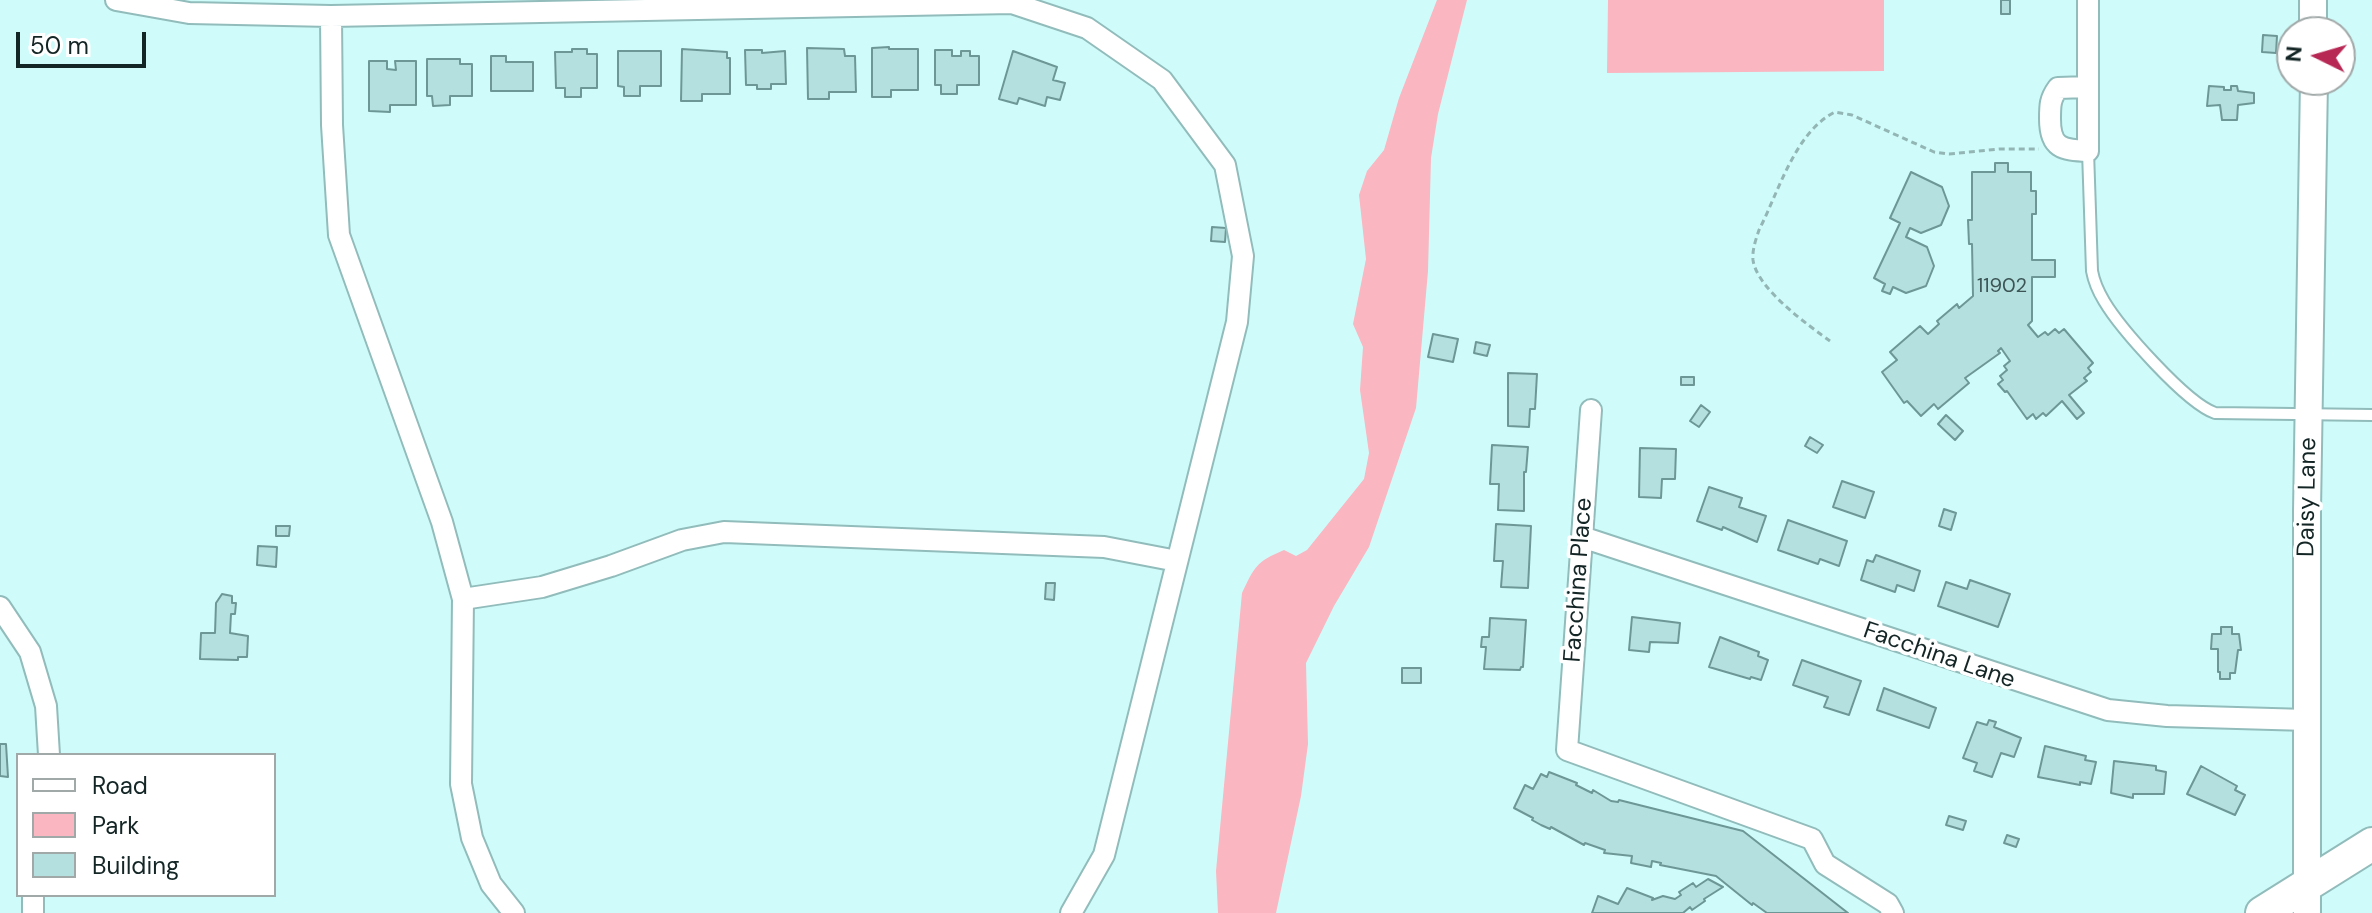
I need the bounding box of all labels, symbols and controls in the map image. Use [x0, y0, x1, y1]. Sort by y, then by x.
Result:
scale bar [20, 16, 150, 66]
north arrow [2276, 16, 2356, 96]
text: 50 m [30, 30, 89, 61]
text: N [2278, 45, 2309, 63]
house number: 11902 [1977, 275, 2027, 299]
street label: Daisy Lane [2293, 437, 2323, 557]
street label: Facchina Place [1559, 497, 1599, 663]
street label: Facchina Lane [1859, 617, 2019, 695]
legend [16, 753, 276, 897]
text: Road [92, 770, 148, 801]
text: Park [92, 810, 139, 841]
text: Building [92, 850, 179, 881]

